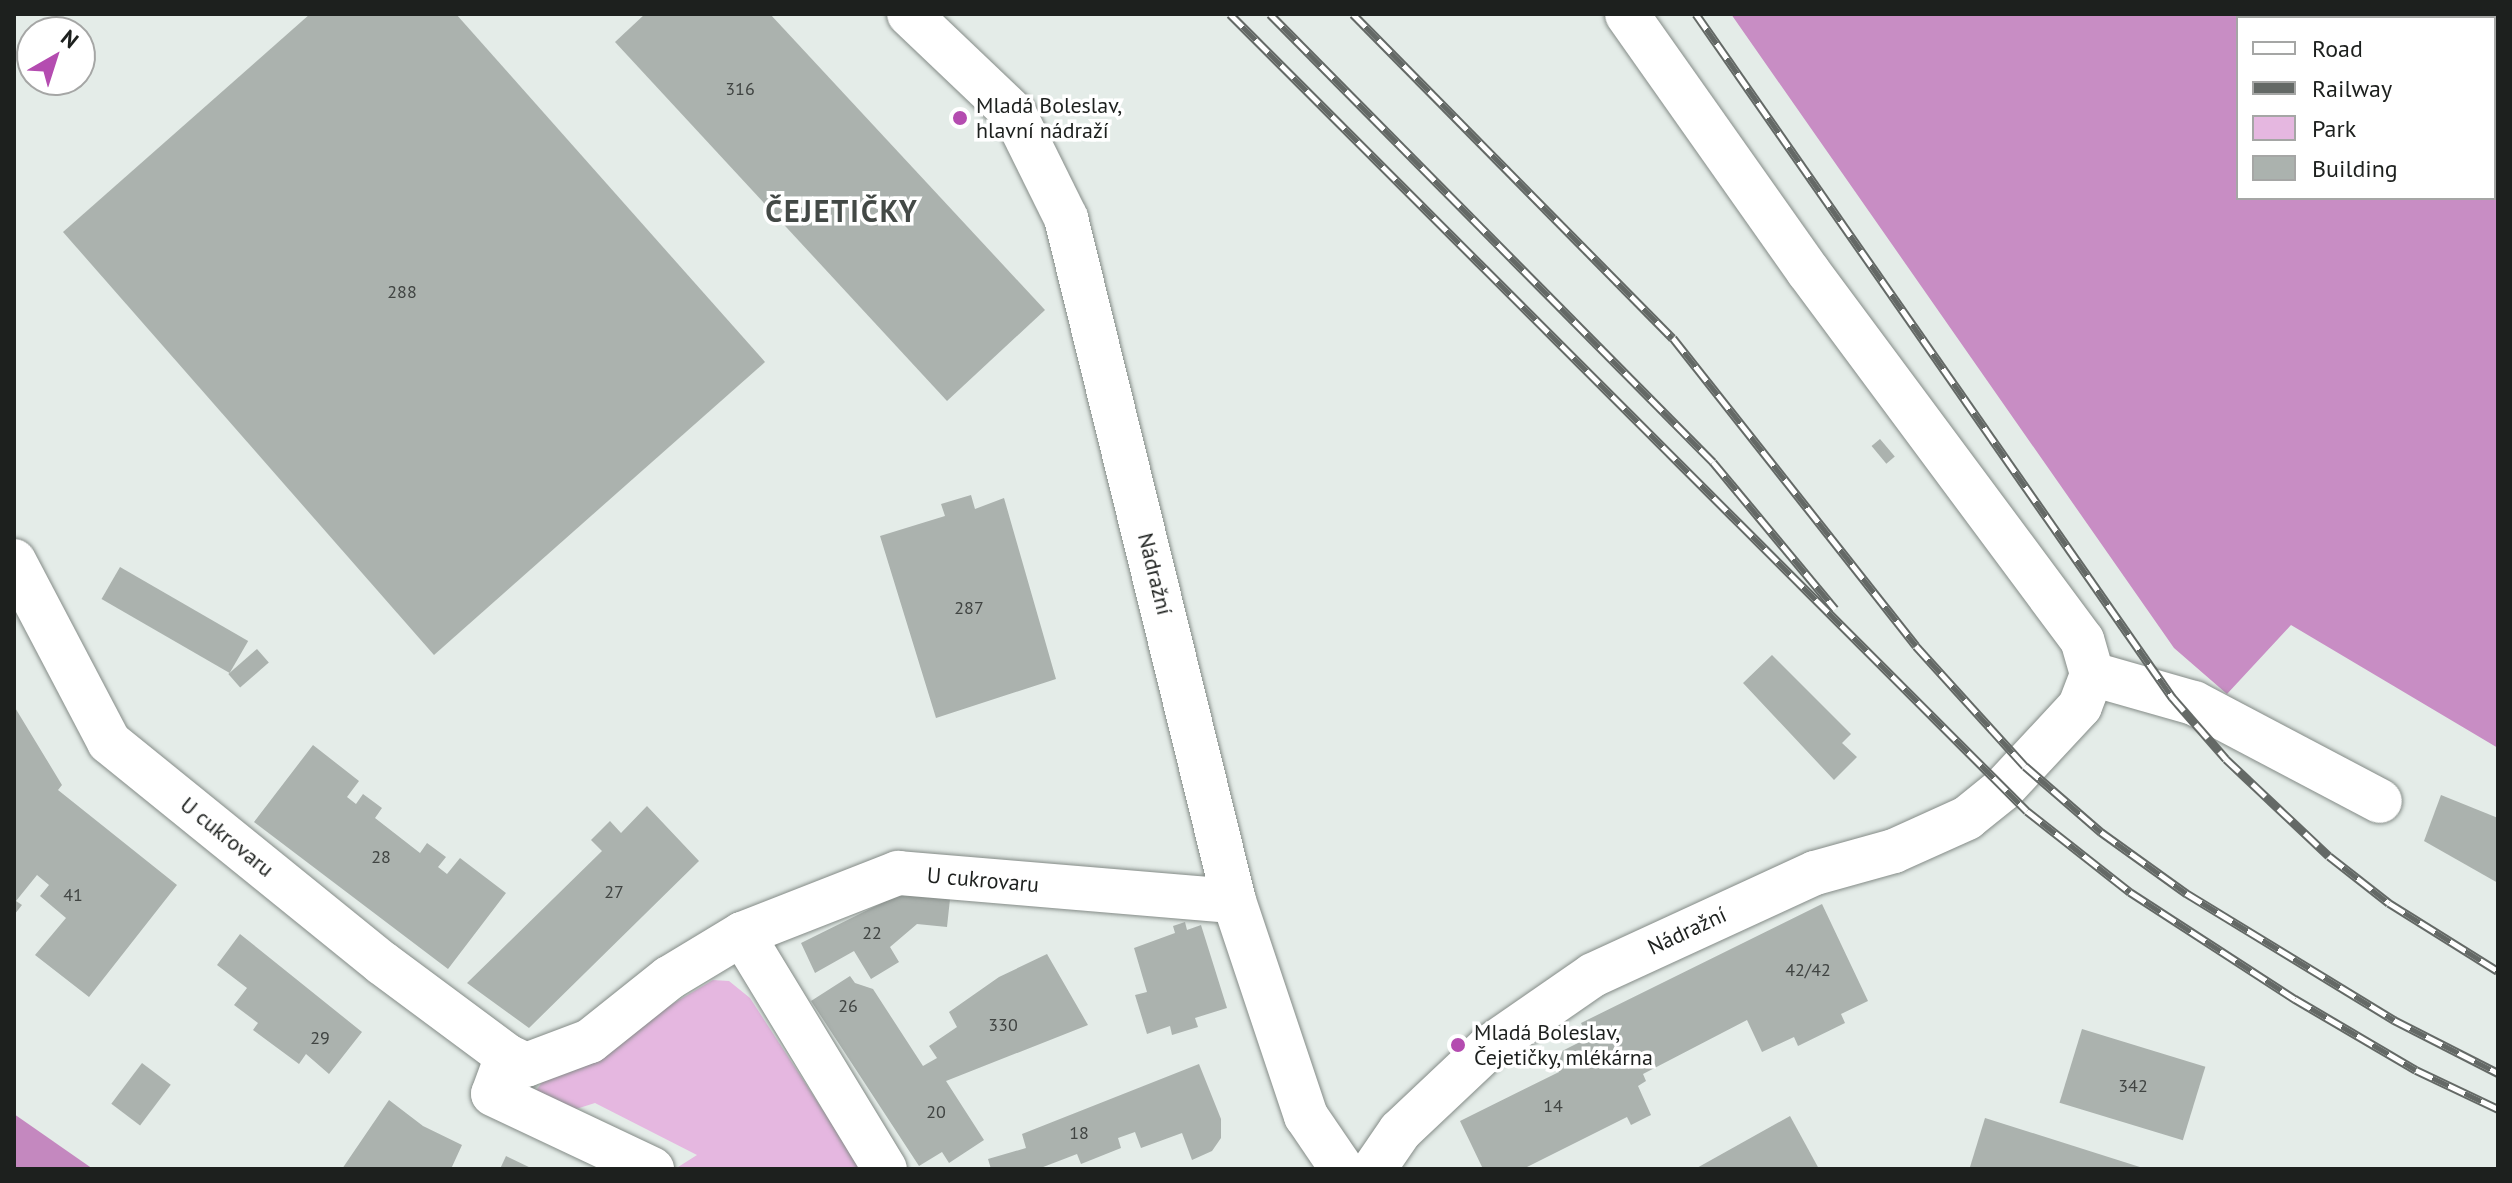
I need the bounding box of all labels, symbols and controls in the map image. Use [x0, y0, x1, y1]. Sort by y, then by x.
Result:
north arrow [16, 16, 96, 96]
legend [2236, 16, 2496, 200]
text: N [55, 23, 84, 54]
text: Road [2312, 33, 2363, 64]
text: Railway [2312, 73, 2392, 104]
house number: 316 [725, 78, 755, 100]
place label: Mladá Boleslav, hlavní nádraží [976, 92, 1122, 144]
marker: Mladá Boleslav, hlavní nádraží [951, 109, 969, 127]
text: Park [2312, 113, 2356, 144]
text: Building [2312, 153, 2398, 184]
district label: ČEJETIČKY [765, 193, 919, 229]
house number: 288 [387, 281, 417, 303]
street label: Nádražní [1132, 530, 1178, 618]
house number: 287 [954, 597, 984, 619]
street label: U cukrovaru [175, 791, 279, 883]
house number: 28 [371, 846, 391, 868]
street label: U cukrovaru [926, 862, 1040, 898]
house number: 27 [604, 881, 624, 903]
house number: 41 [63, 884, 83, 906]
street label: Nádražní [1643, 901, 1731, 961]
house number: 22 [862, 922, 882, 944]
house number: 42/42 [1785, 959, 1831, 981]
house number: 26 [838, 995, 858, 1017]
house number: 330 [988, 1014, 1018, 1036]
place label: Mladá Boleslav, Čejetičky, mlékárna [1474, 1019, 1655, 1070]
house number: 29 [310, 1027, 330, 1049]
marker: Mladá Boleslav, Čejetičky, mlékárna [1449, 1036, 1467, 1054]
house number: 342 [2118, 1075, 2148, 1097]
house number: 14 [1543, 1095, 1563, 1117]
house number: 20 [926, 1101, 946, 1123]
house number: 18 [1069, 1122, 1089, 1144]

